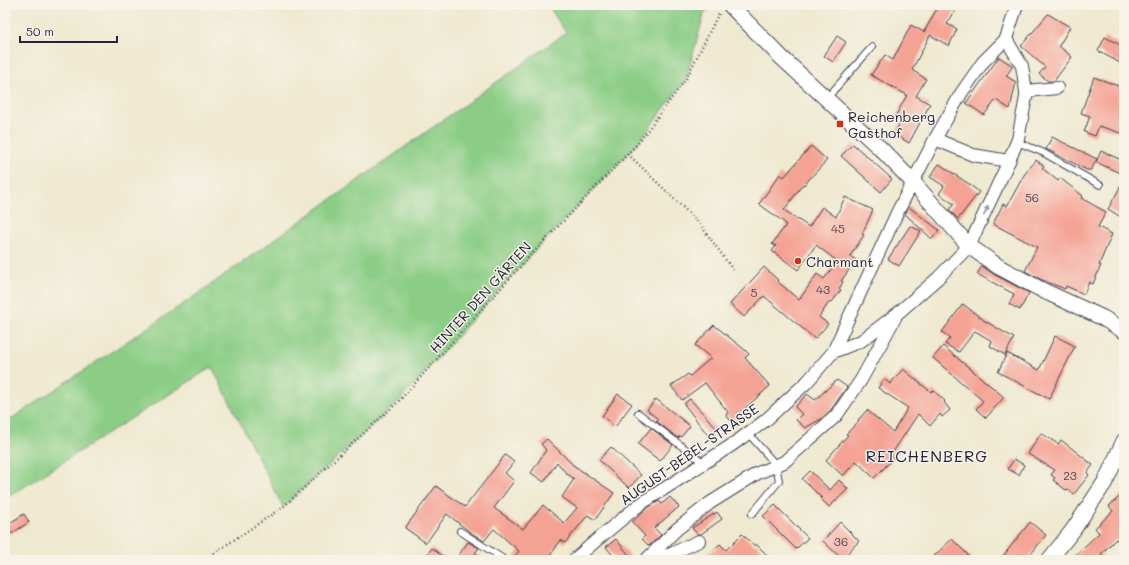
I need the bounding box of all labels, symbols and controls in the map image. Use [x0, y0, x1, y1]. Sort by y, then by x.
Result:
scale bar [20, 18, 117, 44]
text: 50 m [26, 23, 54, 39]
place label: Reichenberg Gasthof [848, 107, 935, 142]
marker: Reichenberg Gasthof [835, 119, 845, 129]
house number: 56 [1025, 189, 1039, 205]
one-way arrow [983, 206, 989, 217]
house number: 45 [831, 220, 845, 236]
street label: HINTER DEN GÄRTEN [425, 237, 535, 357]
place label: Charmant [806, 252, 873, 271]
marker: Charmant [793, 256, 803, 266]
house number: 43 [816, 281, 830, 297]
house number: 5 [751, 284, 758, 300]
street label: AUGUST-BEBEL-STRASSE [616, 399, 762, 509]
district label: REICHENBERG [866, 445, 988, 466]
house number: 23 [1063, 467, 1077, 483]
house number: 36 [834, 533, 848, 549]

